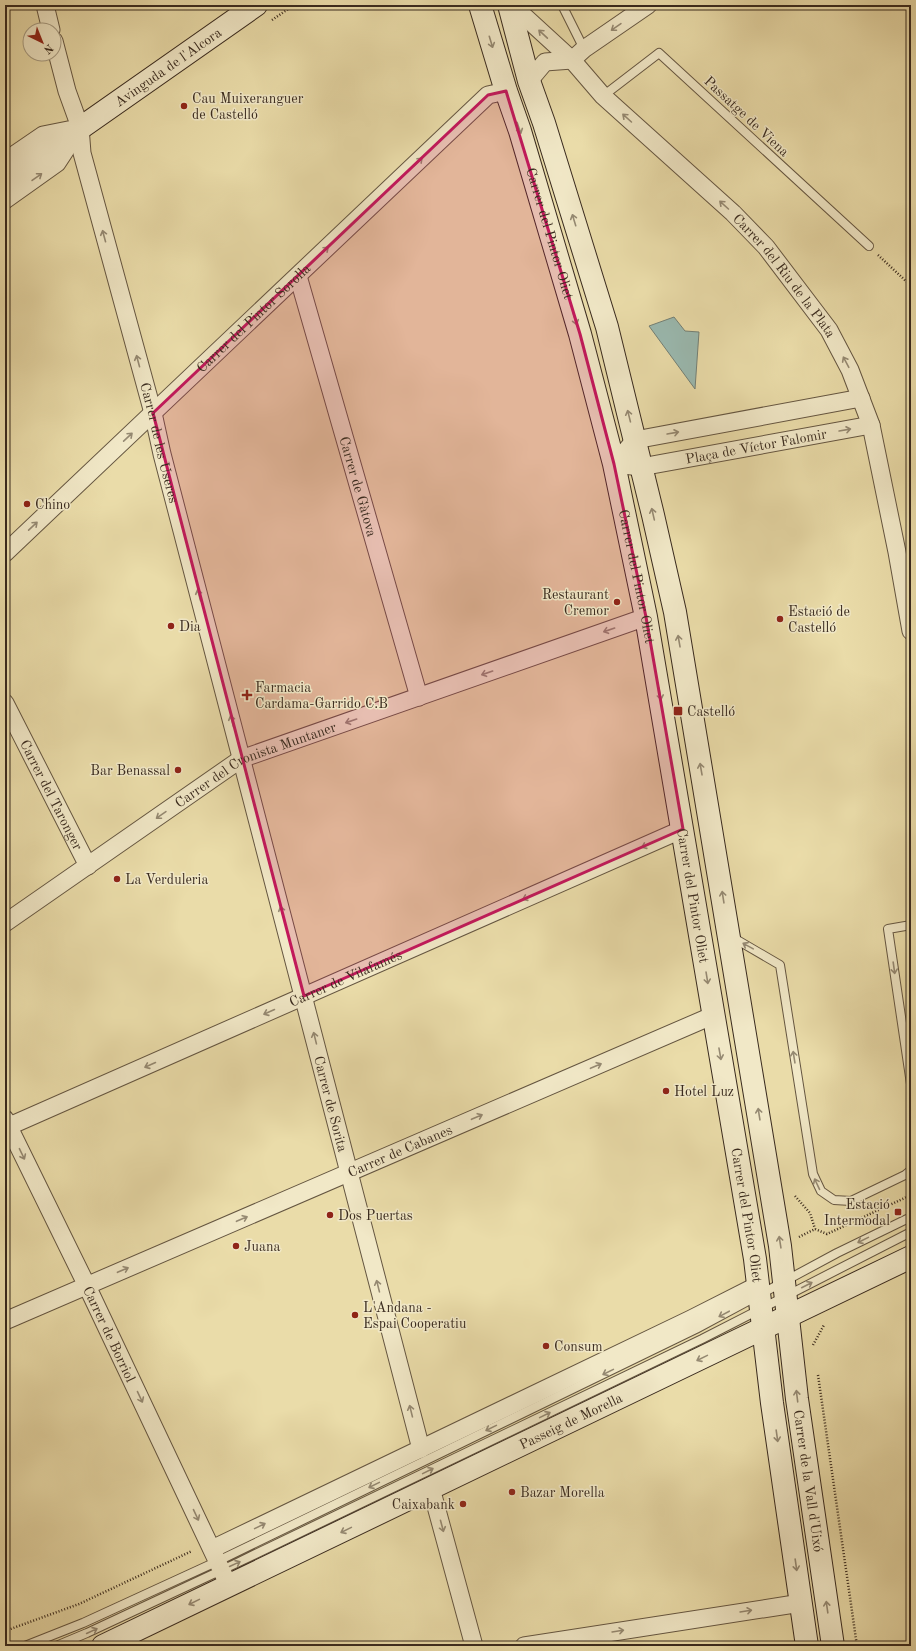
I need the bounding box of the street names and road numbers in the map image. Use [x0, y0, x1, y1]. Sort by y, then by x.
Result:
street label: Avinguda de l'Alcora [113, 25, 225, 110]
street label: Passatge de Viena [701, 74, 791, 160]
street label: Carrer del Pintor Oliet [523, 166, 575, 301]
street label: Carrer del Riu de la Plata [730, 211, 838, 340]
street label: Carrer del Pintor Sorolla [194, 261, 313, 375]
street label: Carrer de les Useres [137, 381, 180, 505]
street label: Plaça de Víctor Falomir [684, 427, 828, 467]
street label: Carrer de Gàtova [336, 435, 379, 539]
street label: Carrer del Pintor Oliet [616, 508, 656, 645]
street label: Carrer del Cronista Muntaner [173, 720, 338, 811]
street label: Carrer del Taronger [17, 738, 85, 853]
street label: Carrer del Pintor Oliet [674, 827, 711, 964]
street label: Carrer de Vilafamés [287, 948, 404, 1010]
street label: Carrer de Sorita [311, 1055, 349, 1154]
street label: Carrer de Cabanes [346, 1123, 454, 1180]
street label: Carrer del Pintor Oliet [728, 1147, 764, 1283]
street label: Carrer de Borriol [80, 1284, 137, 1385]
street label: Passeig de Morella [517, 1391, 625, 1453]
street label: Carrer de la Vall d'Uixó [791, 1409, 825, 1553]

